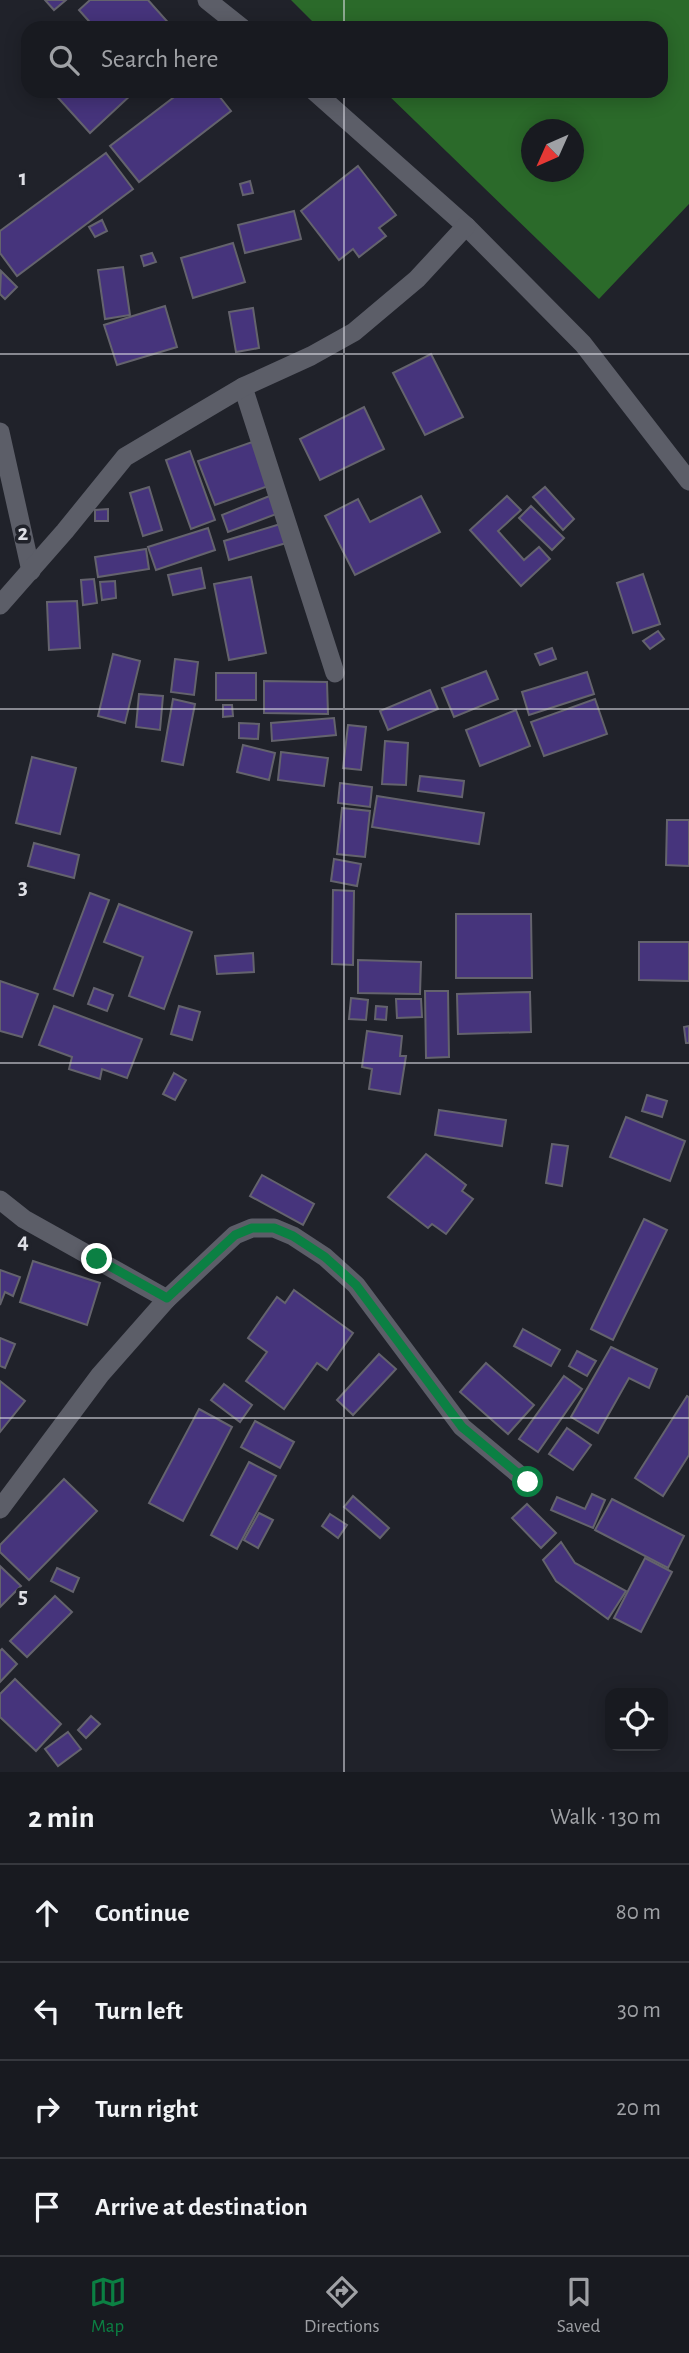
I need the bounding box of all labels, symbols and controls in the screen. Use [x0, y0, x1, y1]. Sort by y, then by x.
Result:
search box [21, 21, 668, 98]
icon: search [45, 41, 83, 79]
text: Search here [101, 46, 219, 72]
north arrow [521, 119, 584, 182]
text: 1 [19, 167, 27, 190]
text: 2 [18, 522, 29, 545]
text: 3 [18, 876, 28, 899]
text: 4 [17, 1230, 29, 1253]
route end [81, 1243, 112, 1274]
route start [512, 1466, 543, 1497]
text: 5 [18, 1585, 28, 1608]
map controls [605, 1688, 668, 1751]
button: locate [605, 1688, 668, 1751]
text: 2 min [28, 1803, 95, 1833]
text: Walk · 130 m [550, 1806, 661, 1829]
icon: ahead [28, 1894, 66, 1932]
text: Continue [95, 1900, 190, 1926]
text: 80 m [616, 1901, 661, 1924]
icon: left [28, 1992, 66, 2030]
text: Turn left [95, 1998, 183, 2024]
text: 30 m [617, 1999, 661, 2022]
icon: right [28, 2090, 66, 2128]
text: Turn right [95, 2096, 198, 2122]
text: 20 m [616, 2097, 661, 2120]
icon: arrive [28, 2188, 66, 2226]
text: Arrive at destination [95, 2194, 308, 2220]
tab: Map [89, 2273, 127, 2338]
tab: Directions [304, 2273, 380, 2338]
tab: Saved [557, 2273, 600, 2338]

